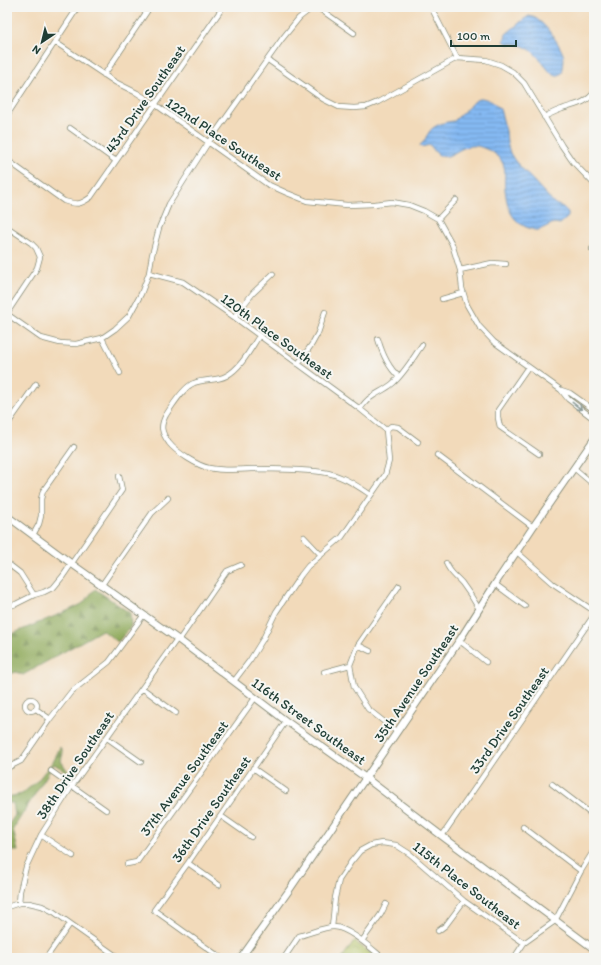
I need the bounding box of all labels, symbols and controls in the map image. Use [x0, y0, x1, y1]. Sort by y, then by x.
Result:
north arrow [22, 22, 62, 62]
scale bar [451, 22, 516, 48]
text: 100 m [457, 29, 490, 43]
text: N [30, 42, 43, 57]
street label: 43rd Drive Southeast [102, 42, 189, 156]
street label: 122nd Place Southeast [163, 94, 285, 185]
street label: 120th Place Southeast [217, 290, 336, 383]
one-way arrow [571, 401, 582, 410]
street label: 35th Avenue Southeast [371, 621, 462, 746]
street label: 33rd Drive Southeast [466, 663, 553, 777]
street label: 116th Street Southeast [248, 674, 369, 769]
street label: 38th Drive Southeast [33, 708, 118, 822]
street label: 37th Avenue Southeast [137, 717, 232, 839]
street label: 36th Drive Southeast [168, 753, 255, 866]
street label: 115th Place Southeast [409, 838, 524, 933]

